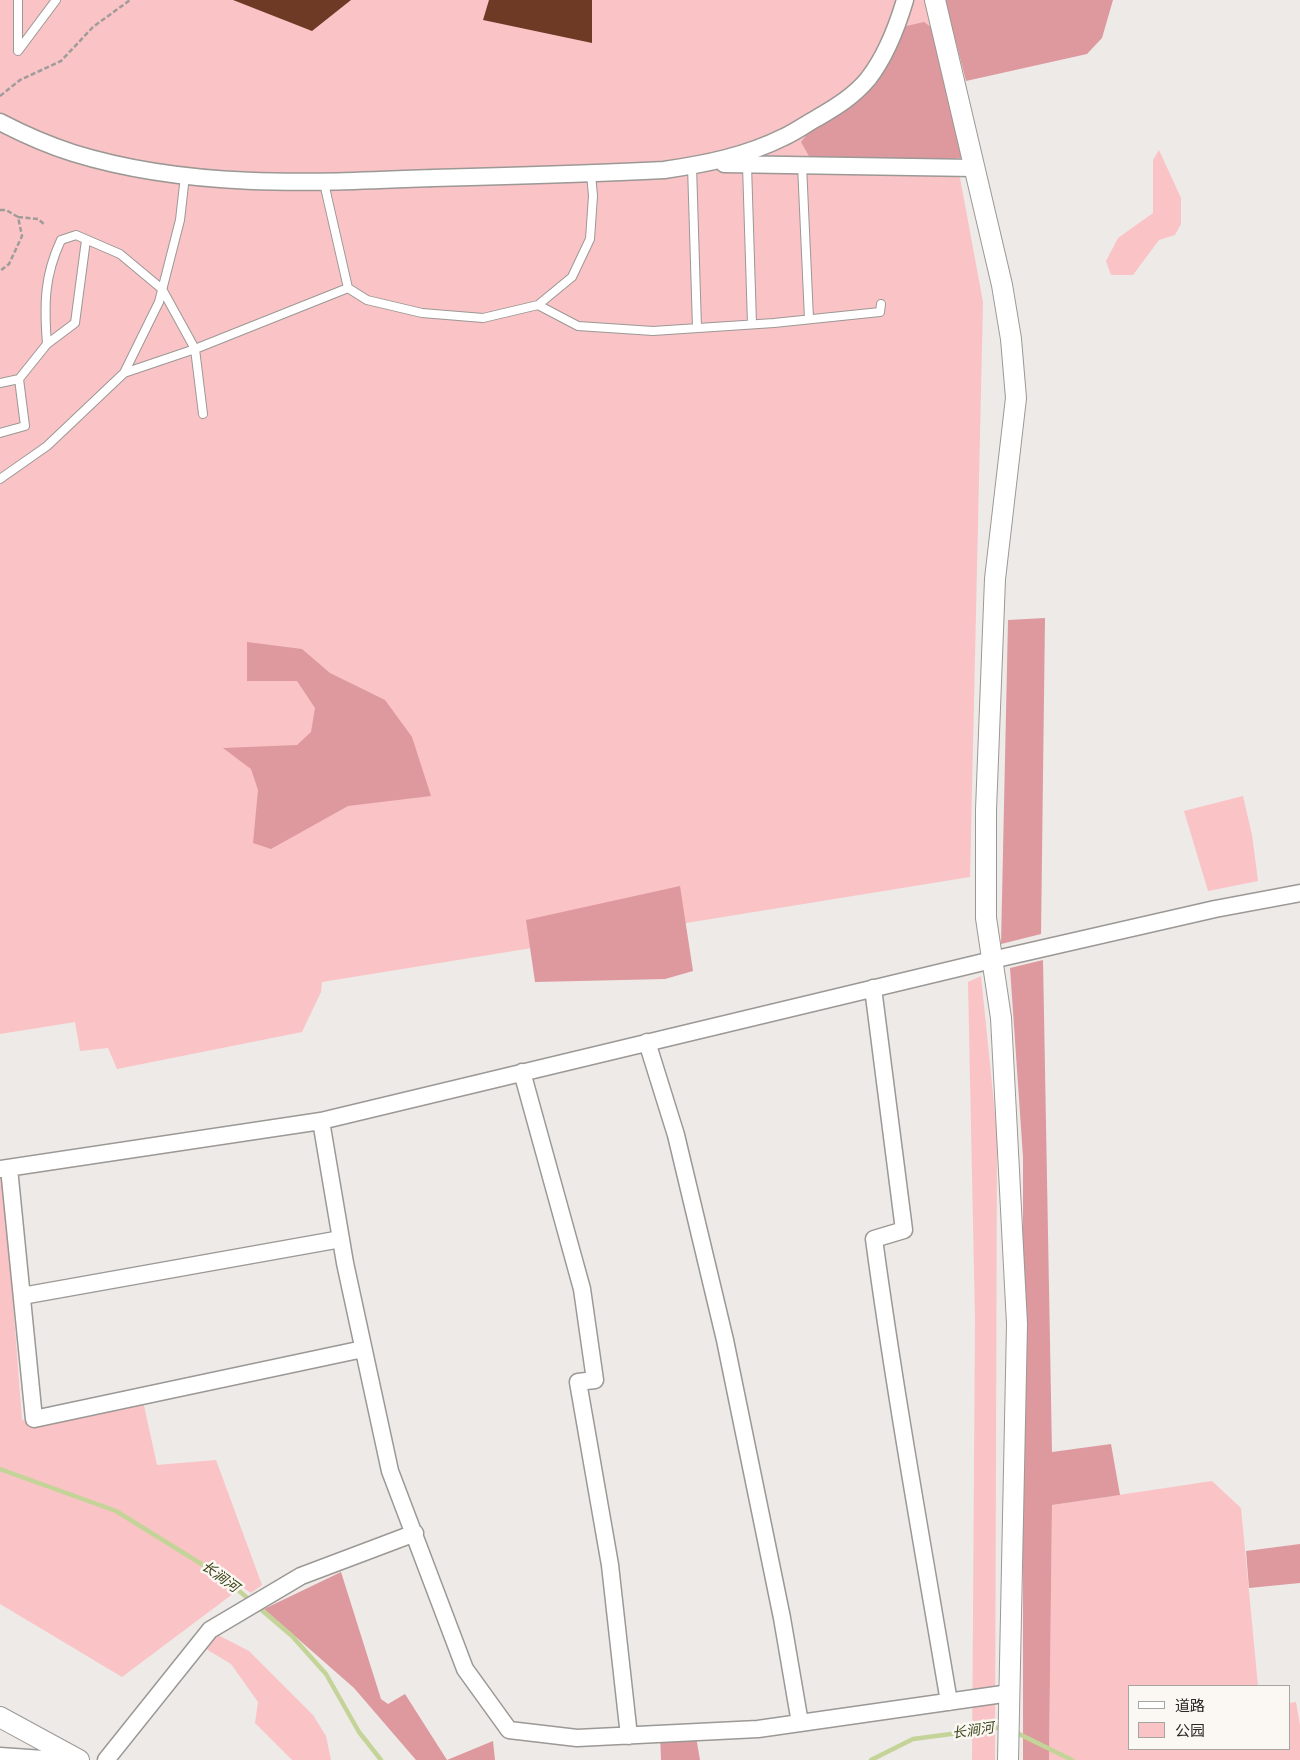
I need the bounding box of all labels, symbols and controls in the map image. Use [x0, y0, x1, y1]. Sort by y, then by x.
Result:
water label: 长涧河 [198, 1558, 242, 1596]
legend [1128, 1685, 1290, 1750]
text: 道路 [1175, 1697, 1205, 1715]
water label: 长涧河 [951, 1720, 995, 1742]
text: 公园 [1175, 1722, 1205, 1740]

